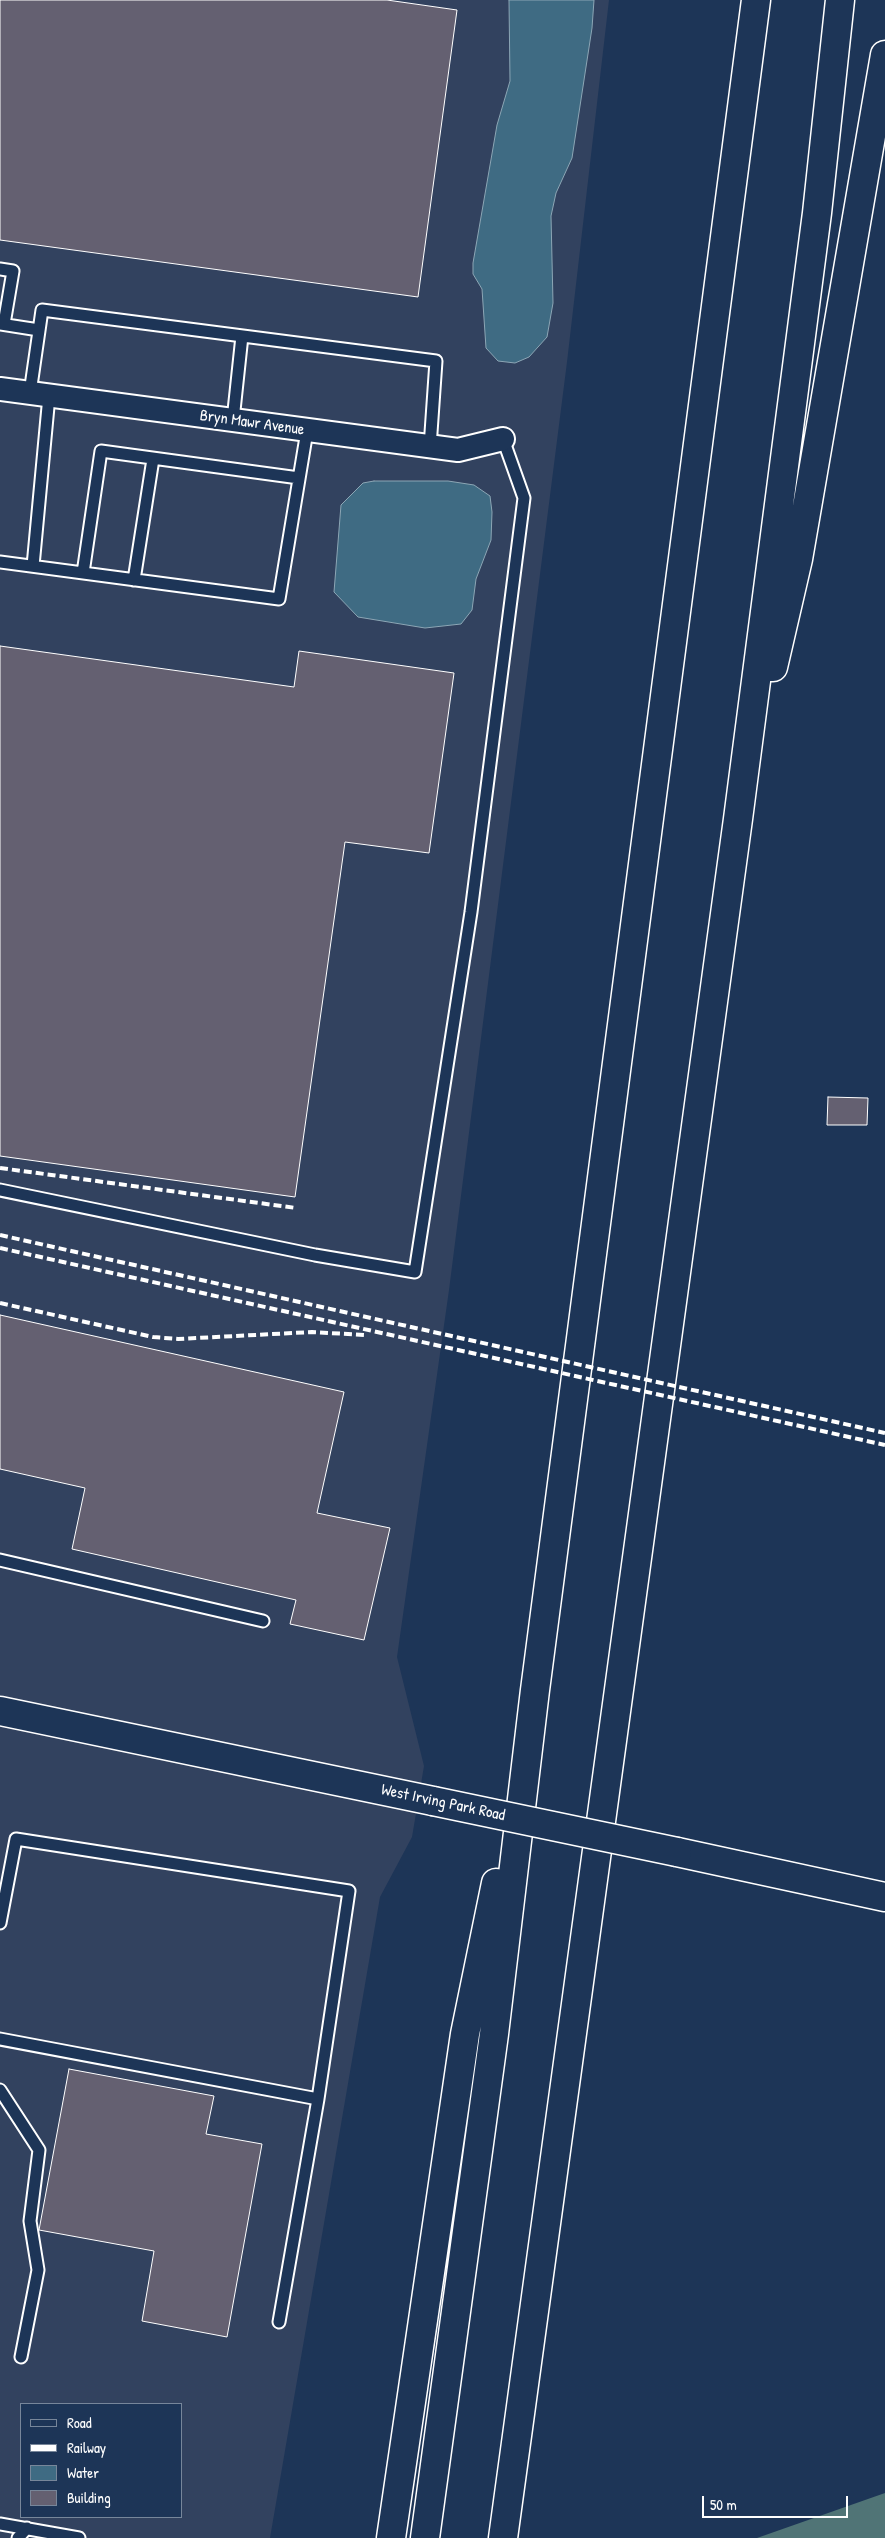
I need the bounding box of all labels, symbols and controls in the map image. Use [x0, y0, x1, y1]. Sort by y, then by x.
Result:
street label: Bryn Mawr Avenue [198, 406, 306, 440]
street label: West Irving Park Road [379, 1780, 507, 1826]
legend [20, 2403, 182, 2518]
text: Road [67, 2412, 92, 2433]
text: Railway [67, 2437, 106, 2458]
text: Water [67, 2462, 99, 2483]
scale bar [705, 2486, 851, 2518]
text: Building [67, 2487, 111, 2508]
text: 50 m [710, 2494, 737, 2515]

